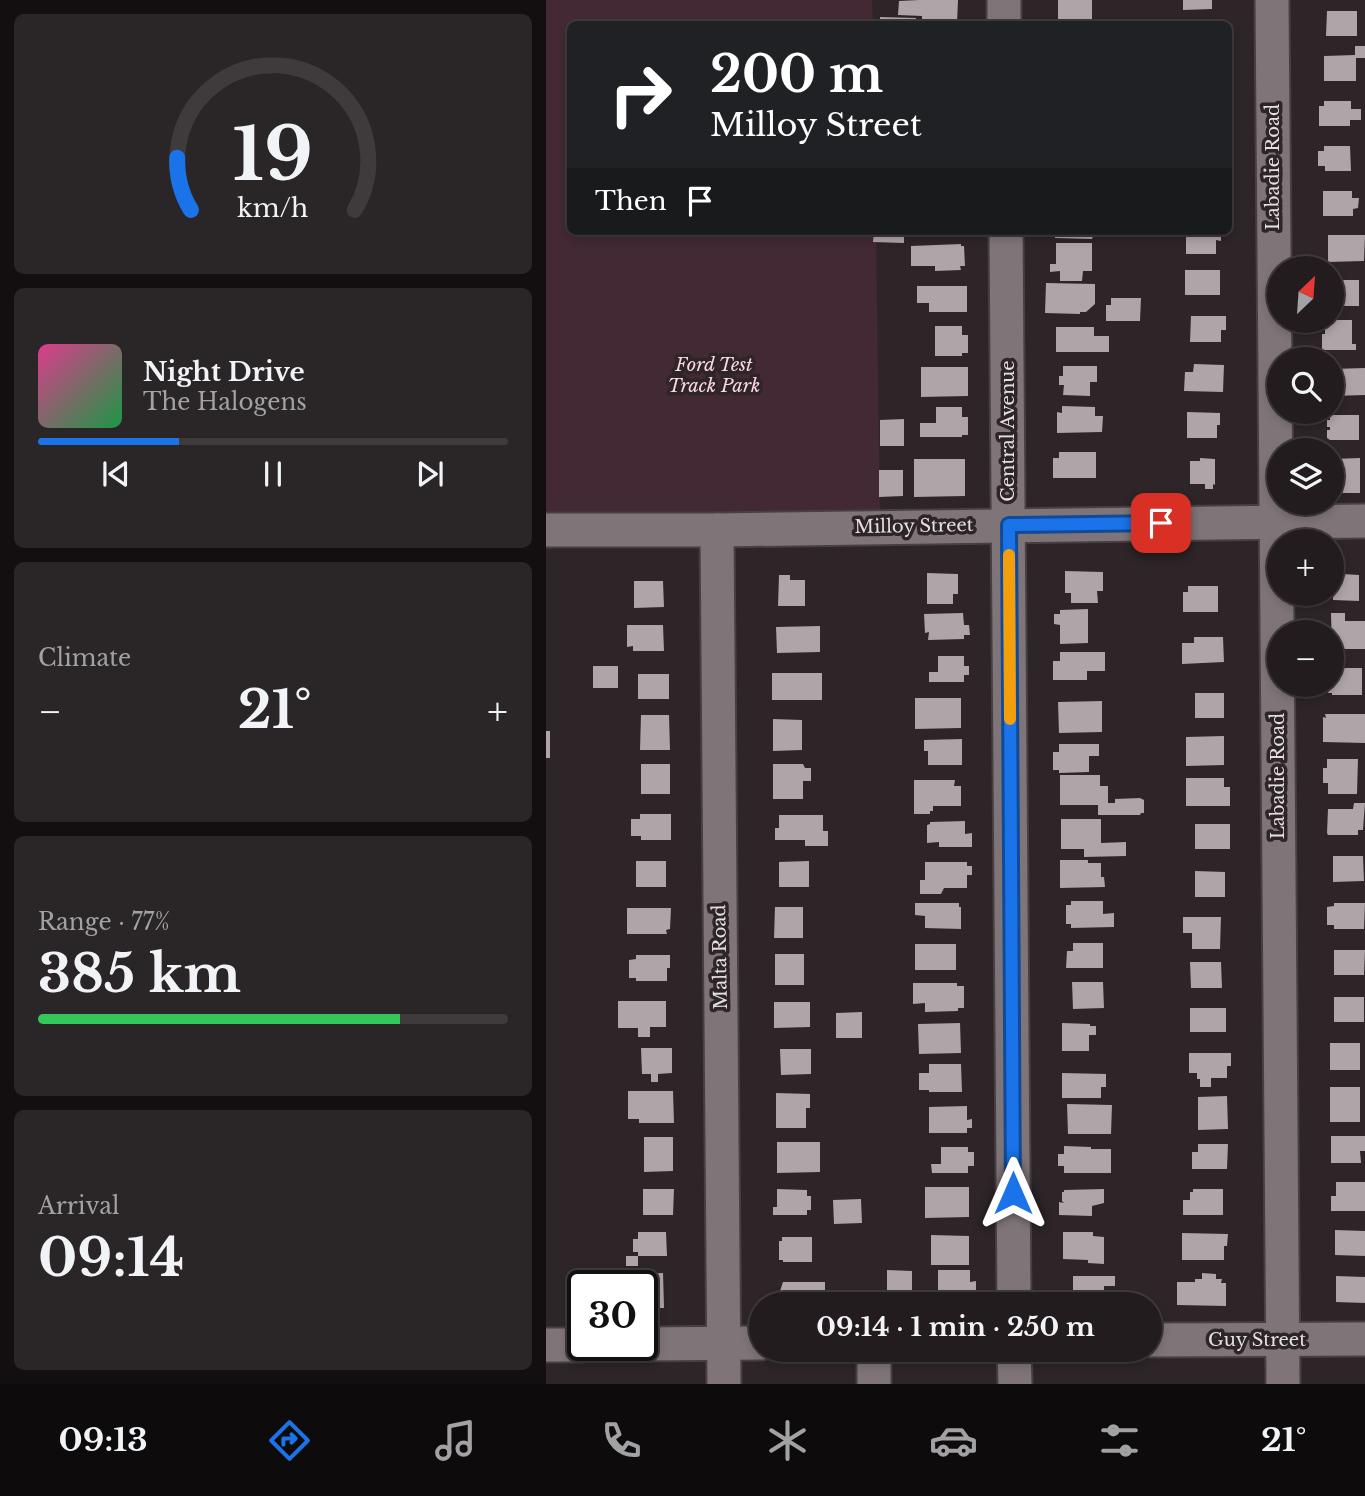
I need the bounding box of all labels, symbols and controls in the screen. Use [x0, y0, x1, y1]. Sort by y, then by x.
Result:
text: 200 m [710, 44, 883, 105]
icon: right [595, 49, 686, 140]
street label: Labadie Road [1262, 104, 1284, 230]
text: Milloy Street [710, 105, 922, 145]
text: 19 [233, 109, 313, 200]
icon: arrive [681, 182, 719, 220]
text: Then [595, 185, 667, 217]
text: km/h [238, 193, 308, 224]
north arrow [1267, 256, 1344, 332]
map controls [1267, 256, 1344, 697]
button: search [1267, 347, 1344, 424]
park label: Ford Test Track Park [668, 354, 760, 397]
text: Night Drive [143, 356, 305, 388]
street label: Central Avenue [997, 360, 1019, 502]
text: The Halogens [143, 388, 307, 416]
button: layers [1267, 438, 1344, 515]
icon: previous [97, 455, 135, 493]
icon: pause [254, 455, 292, 493]
icon: next [411, 455, 449, 493]
pin [1131, 493, 1191, 553]
icon: arrive [1142, 504, 1180, 542]
street label: Milloy Street [854, 514, 974, 538]
button: + [1267, 529, 1344, 606]
button: − [1267, 620, 1344, 697]
text: Climate [38, 644, 131, 672]
text: 21° [238, 678, 312, 742]
text: − [38, 688, 62, 735]
text: + [487, 688, 508, 735]
street label: Labadie Road [1267, 713, 1289, 839]
street label: Malta Road [708, 904, 732, 1010]
text: Range · 77% [38, 908, 170, 936]
text: 385 km [38, 942, 241, 1006]
position arrow [976, 1156, 1050, 1230]
text: Arrival [38, 1192, 119, 1220]
text: 09:14 [38, 1226, 184, 1290]
speed limit sign: 30 [567, 1270, 658, 1361]
text: 09:14 · 1 min · 250 m [816, 1311, 1095, 1343]
street label: Guy Street [1208, 1329, 1306, 1351]
icon: directions [265, 1416, 314, 1465]
icon: music [431, 1416, 480, 1465]
icon: phone [597, 1416, 646, 1465]
icon: climate [763, 1416, 812, 1465]
icon: car [929, 1416, 978, 1465]
icon: filters [1095, 1416, 1144, 1465]
text: 09:13 [59, 1420, 148, 1460]
text: 21° [1261, 1420, 1306, 1460]

